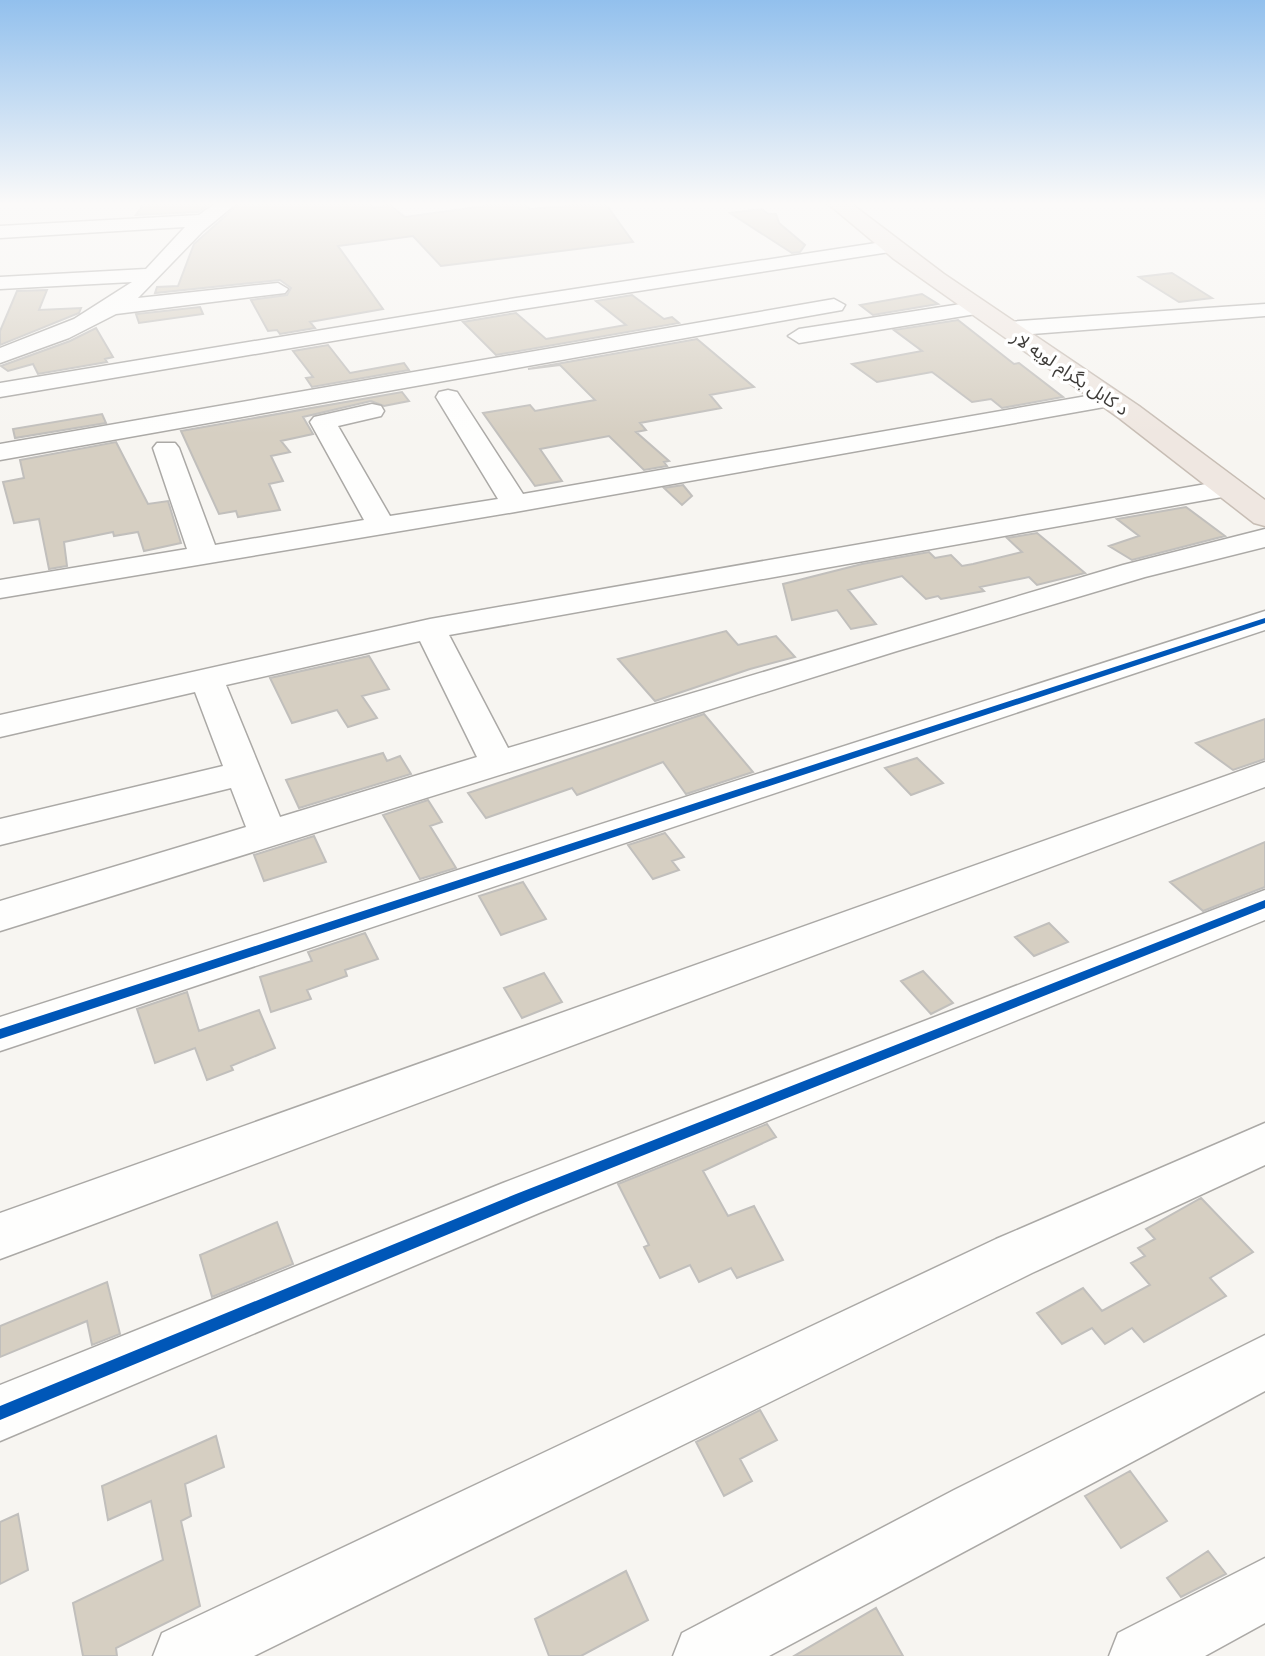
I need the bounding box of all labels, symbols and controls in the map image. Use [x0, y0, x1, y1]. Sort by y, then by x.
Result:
street label: د کابل بگرام لویه لار [1005, 324, 1133, 423]

